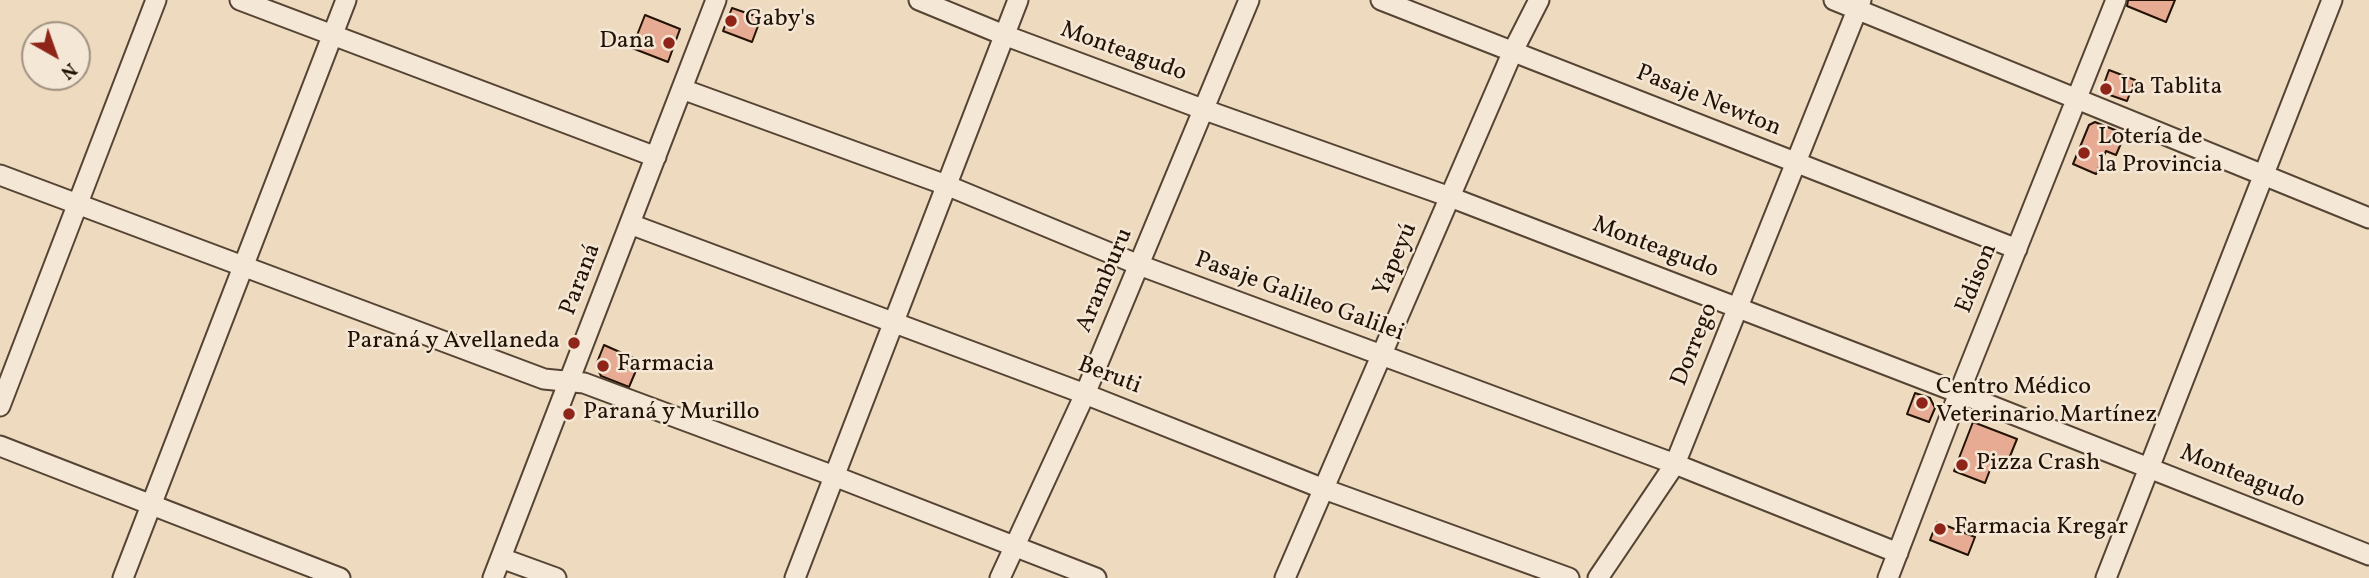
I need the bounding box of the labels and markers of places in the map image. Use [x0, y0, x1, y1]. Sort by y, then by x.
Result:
place label: Gaby's [745, 7, 815, 35]
marker: Gaby's [723, 13, 739, 29]
place label: Dana [599, 29, 655, 57]
marker: Dana [661, 35, 677, 51]
place label: La Tablita [2120, 75, 2222, 103]
marker: La Tablita [2098, 81, 2114, 97]
place label: Lotería de la Provincia [2098, 125, 2223, 181]
marker: Lotería de la Provincia [2076, 145, 2092, 161]
place label: Paraná y Avellaneda [346, 329, 560, 357]
marker: Paraná y Avellaneda [566, 335, 582, 351]
place label: Farmacia [617, 352, 714, 380]
marker: Farmacia [595, 358, 611, 374]
place label: Centro Médico Veterinario Martínez [1936, 375, 2157, 431]
marker: Centro Médico Veterinario Martínez [1914, 395, 1930, 411]
place label: Paraná y Murillo [583, 400, 760, 428]
marker: Paraná y Murillo [561, 406, 577, 422]
place label: Pizza Crash [1976, 451, 2100, 479]
marker: Pizza Crash [1954, 457, 1970, 473]
place label: Farmacia Kregar [1954, 515, 2128, 543]
marker: Farmacia Kregar [1932, 521, 1948, 537]

